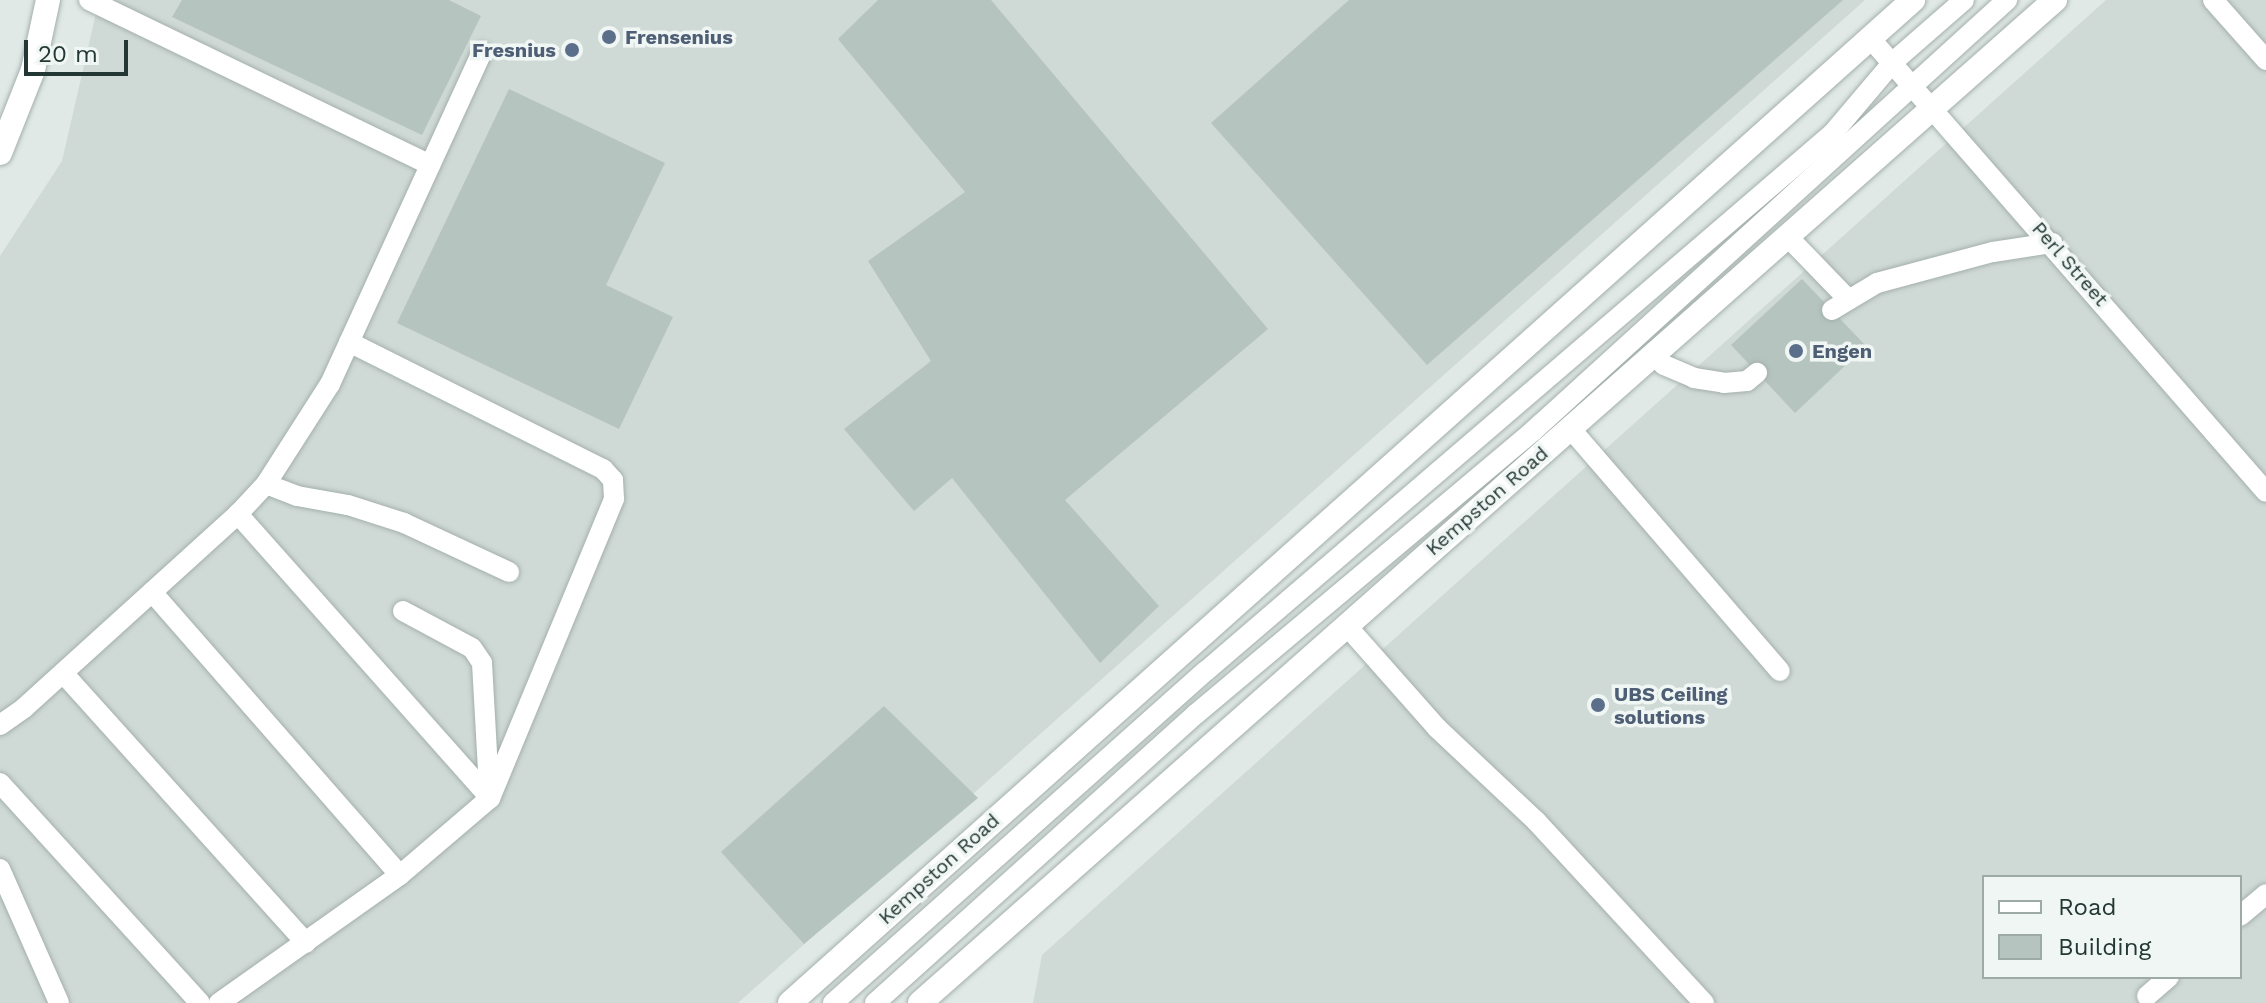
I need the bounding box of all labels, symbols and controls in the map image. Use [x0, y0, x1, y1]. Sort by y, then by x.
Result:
scale bar [28, 24, 132, 74]
place label: Frensenius [625, 25, 733, 49]
marker: Frensenius [600, 28, 618, 46]
place label: Fresnius [472, 38, 556, 62]
text: 20 m [38, 40, 98, 68]
marker: Fresnius [563, 41, 581, 59]
street label: Perl Street [2027, 217, 2113, 311]
place label: Engen [1812, 339, 1872, 363]
marker: Engen [1787, 342, 1805, 360]
street label: Kempston Road [1421, 441, 1553, 561]
place label: UBS Ceiling solutions [1614, 682, 1727, 729]
marker: UBS Ceiling solutions [1589, 696, 1607, 714]
street label: Kempston Road [874, 808, 1004, 930]
legend [1982, 875, 2242, 979]
text: Road [2058, 893, 2117, 921]
text: Building [2058, 933, 2151, 961]

